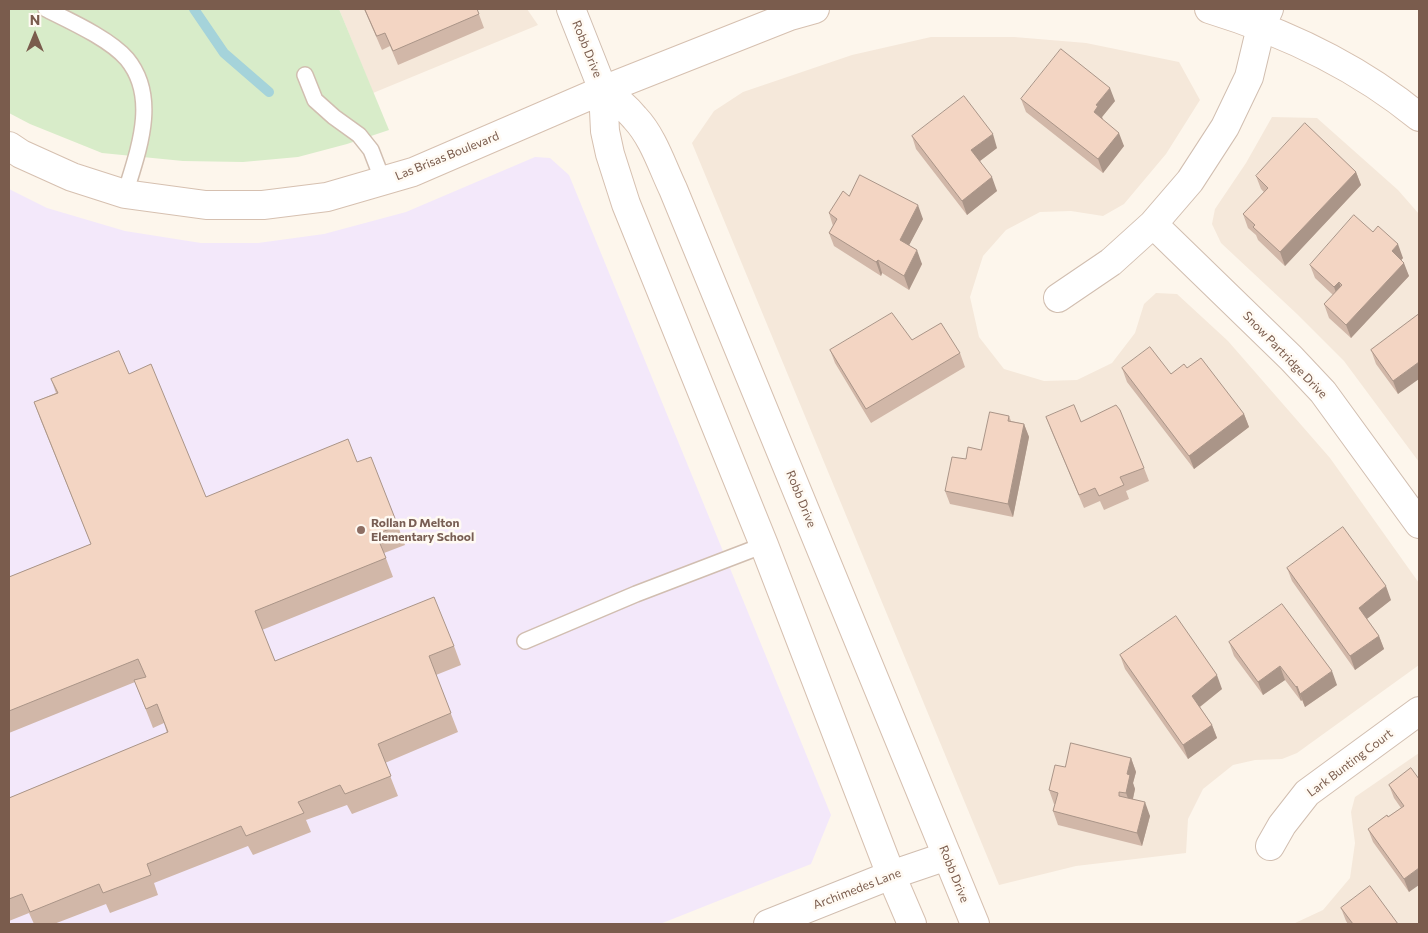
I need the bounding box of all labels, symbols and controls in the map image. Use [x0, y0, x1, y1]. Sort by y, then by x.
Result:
north arrow [10, 10, 60, 60]
text: N [30, 11, 40, 28]
street label: Robb Drive [569, 18, 605, 80]
street label: Las Brisas Boulevard [393, 129, 501, 183]
street label: Snow Partridge Drive [1240, 309, 1330, 401]
street label: Robb Drive [783, 468, 819, 530]
place label: Rollan D Melton Elementary School [371, 516, 474, 544]
marker: Rollan D Melton Elementary School [355, 524, 367, 536]
street label: Lark Bunting Court [1304, 726, 1396, 800]
street label: Robb Drive [936, 843, 972, 905]
street label: Archimedes Lane [811, 866, 903, 912]

